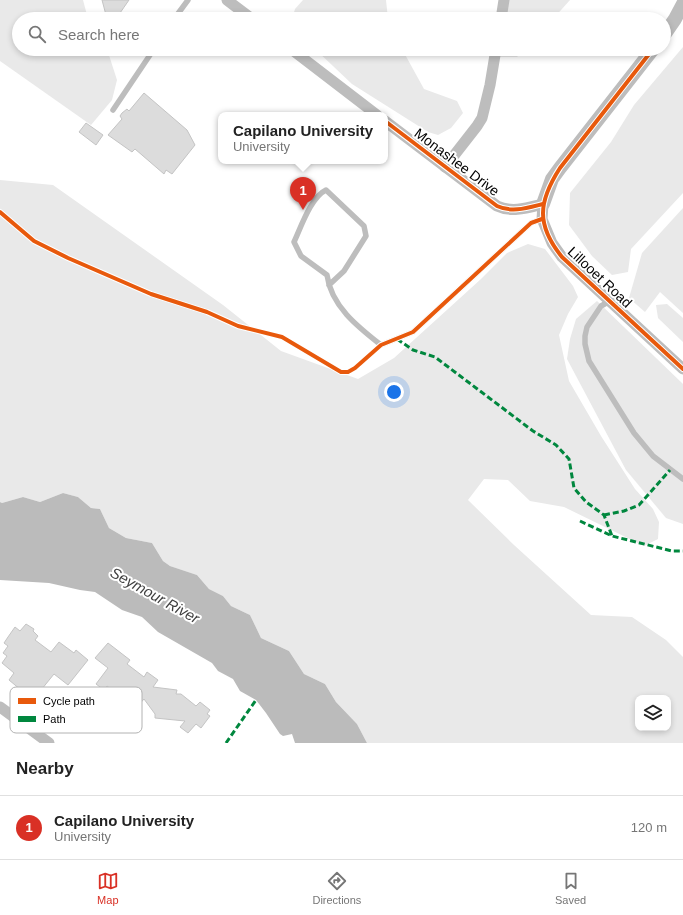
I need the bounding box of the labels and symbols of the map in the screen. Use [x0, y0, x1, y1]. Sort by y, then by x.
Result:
street label: Monashee Drive [411, 125, 503, 199]
pin: 1 [290, 177, 316, 210]
street label: Lillooet Road [565, 243, 635, 311]
your location [384, 382, 404, 402]
water label: Seymour River [107, 564, 203, 627]
legend [10, 687, 142, 733]
text: Cycle path [43, 695, 95, 707]
text: Path [43, 713, 66, 725]

